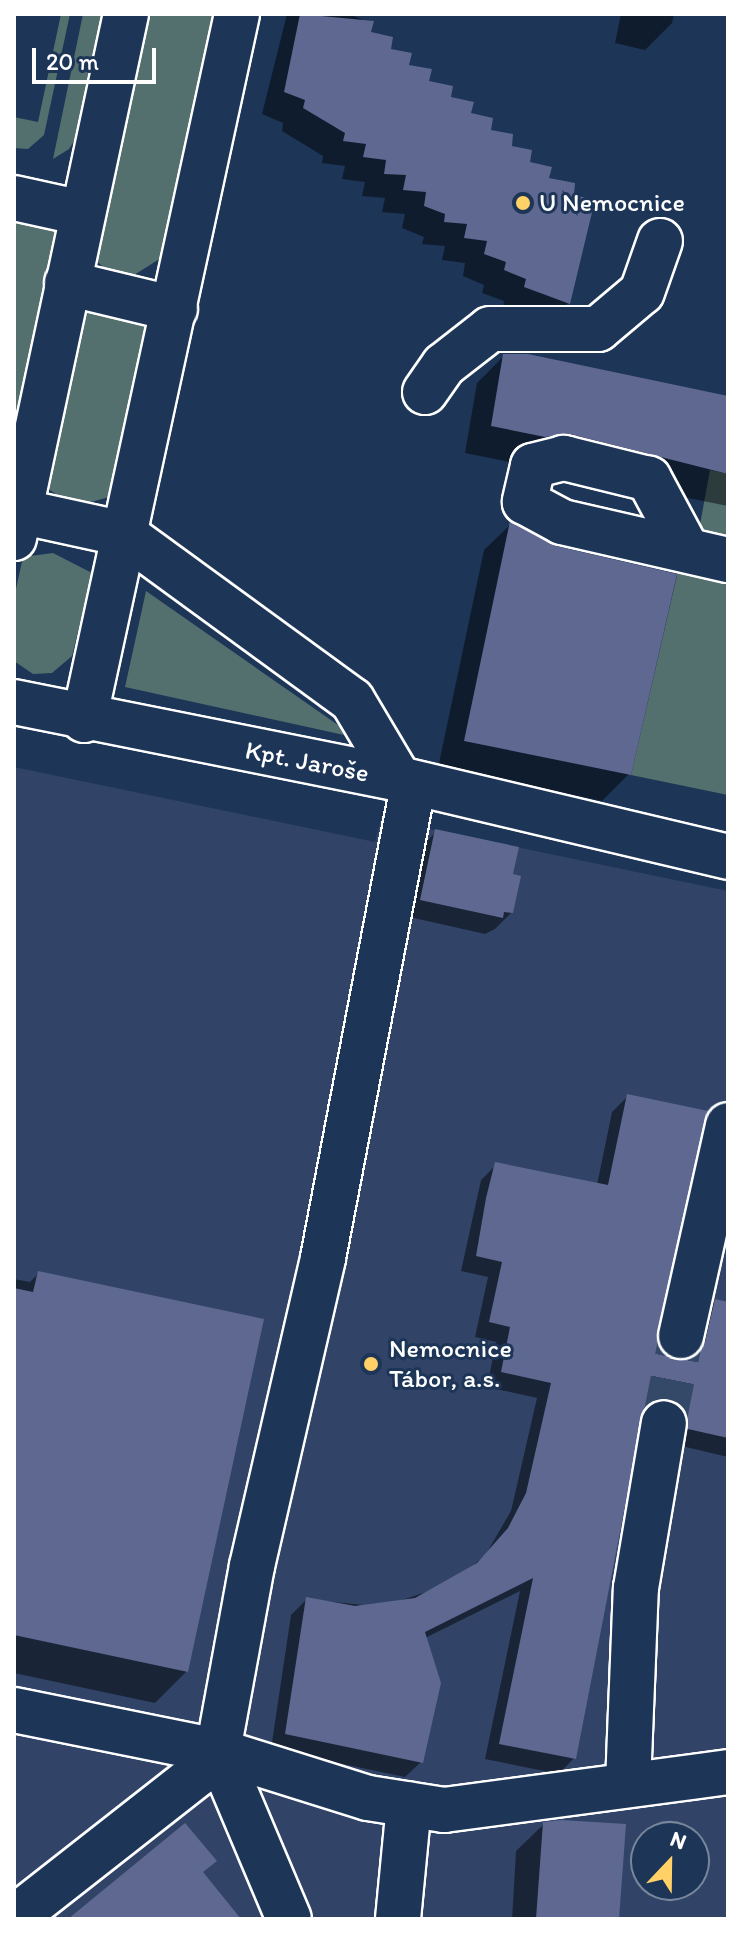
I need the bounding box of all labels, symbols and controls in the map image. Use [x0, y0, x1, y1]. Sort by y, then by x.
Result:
scale bar [36, 32, 160, 82]
text: 20 m [46, 47, 99, 76]
place label: U Nemocnice [539, 187, 685, 219]
marker: U Nemocnice [514, 194, 532, 212]
street label: Kpt. Jaroše [242, 735, 372, 789]
place label: Nemocnice Tábor, a.s. [389, 1333, 512, 1394]
marker: Nemocnice Tábor, a.s. [360, 1353, 382, 1375]
north arrow [630, 1821, 710, 1901]
text: N [666, 1825, 690, 1855]

